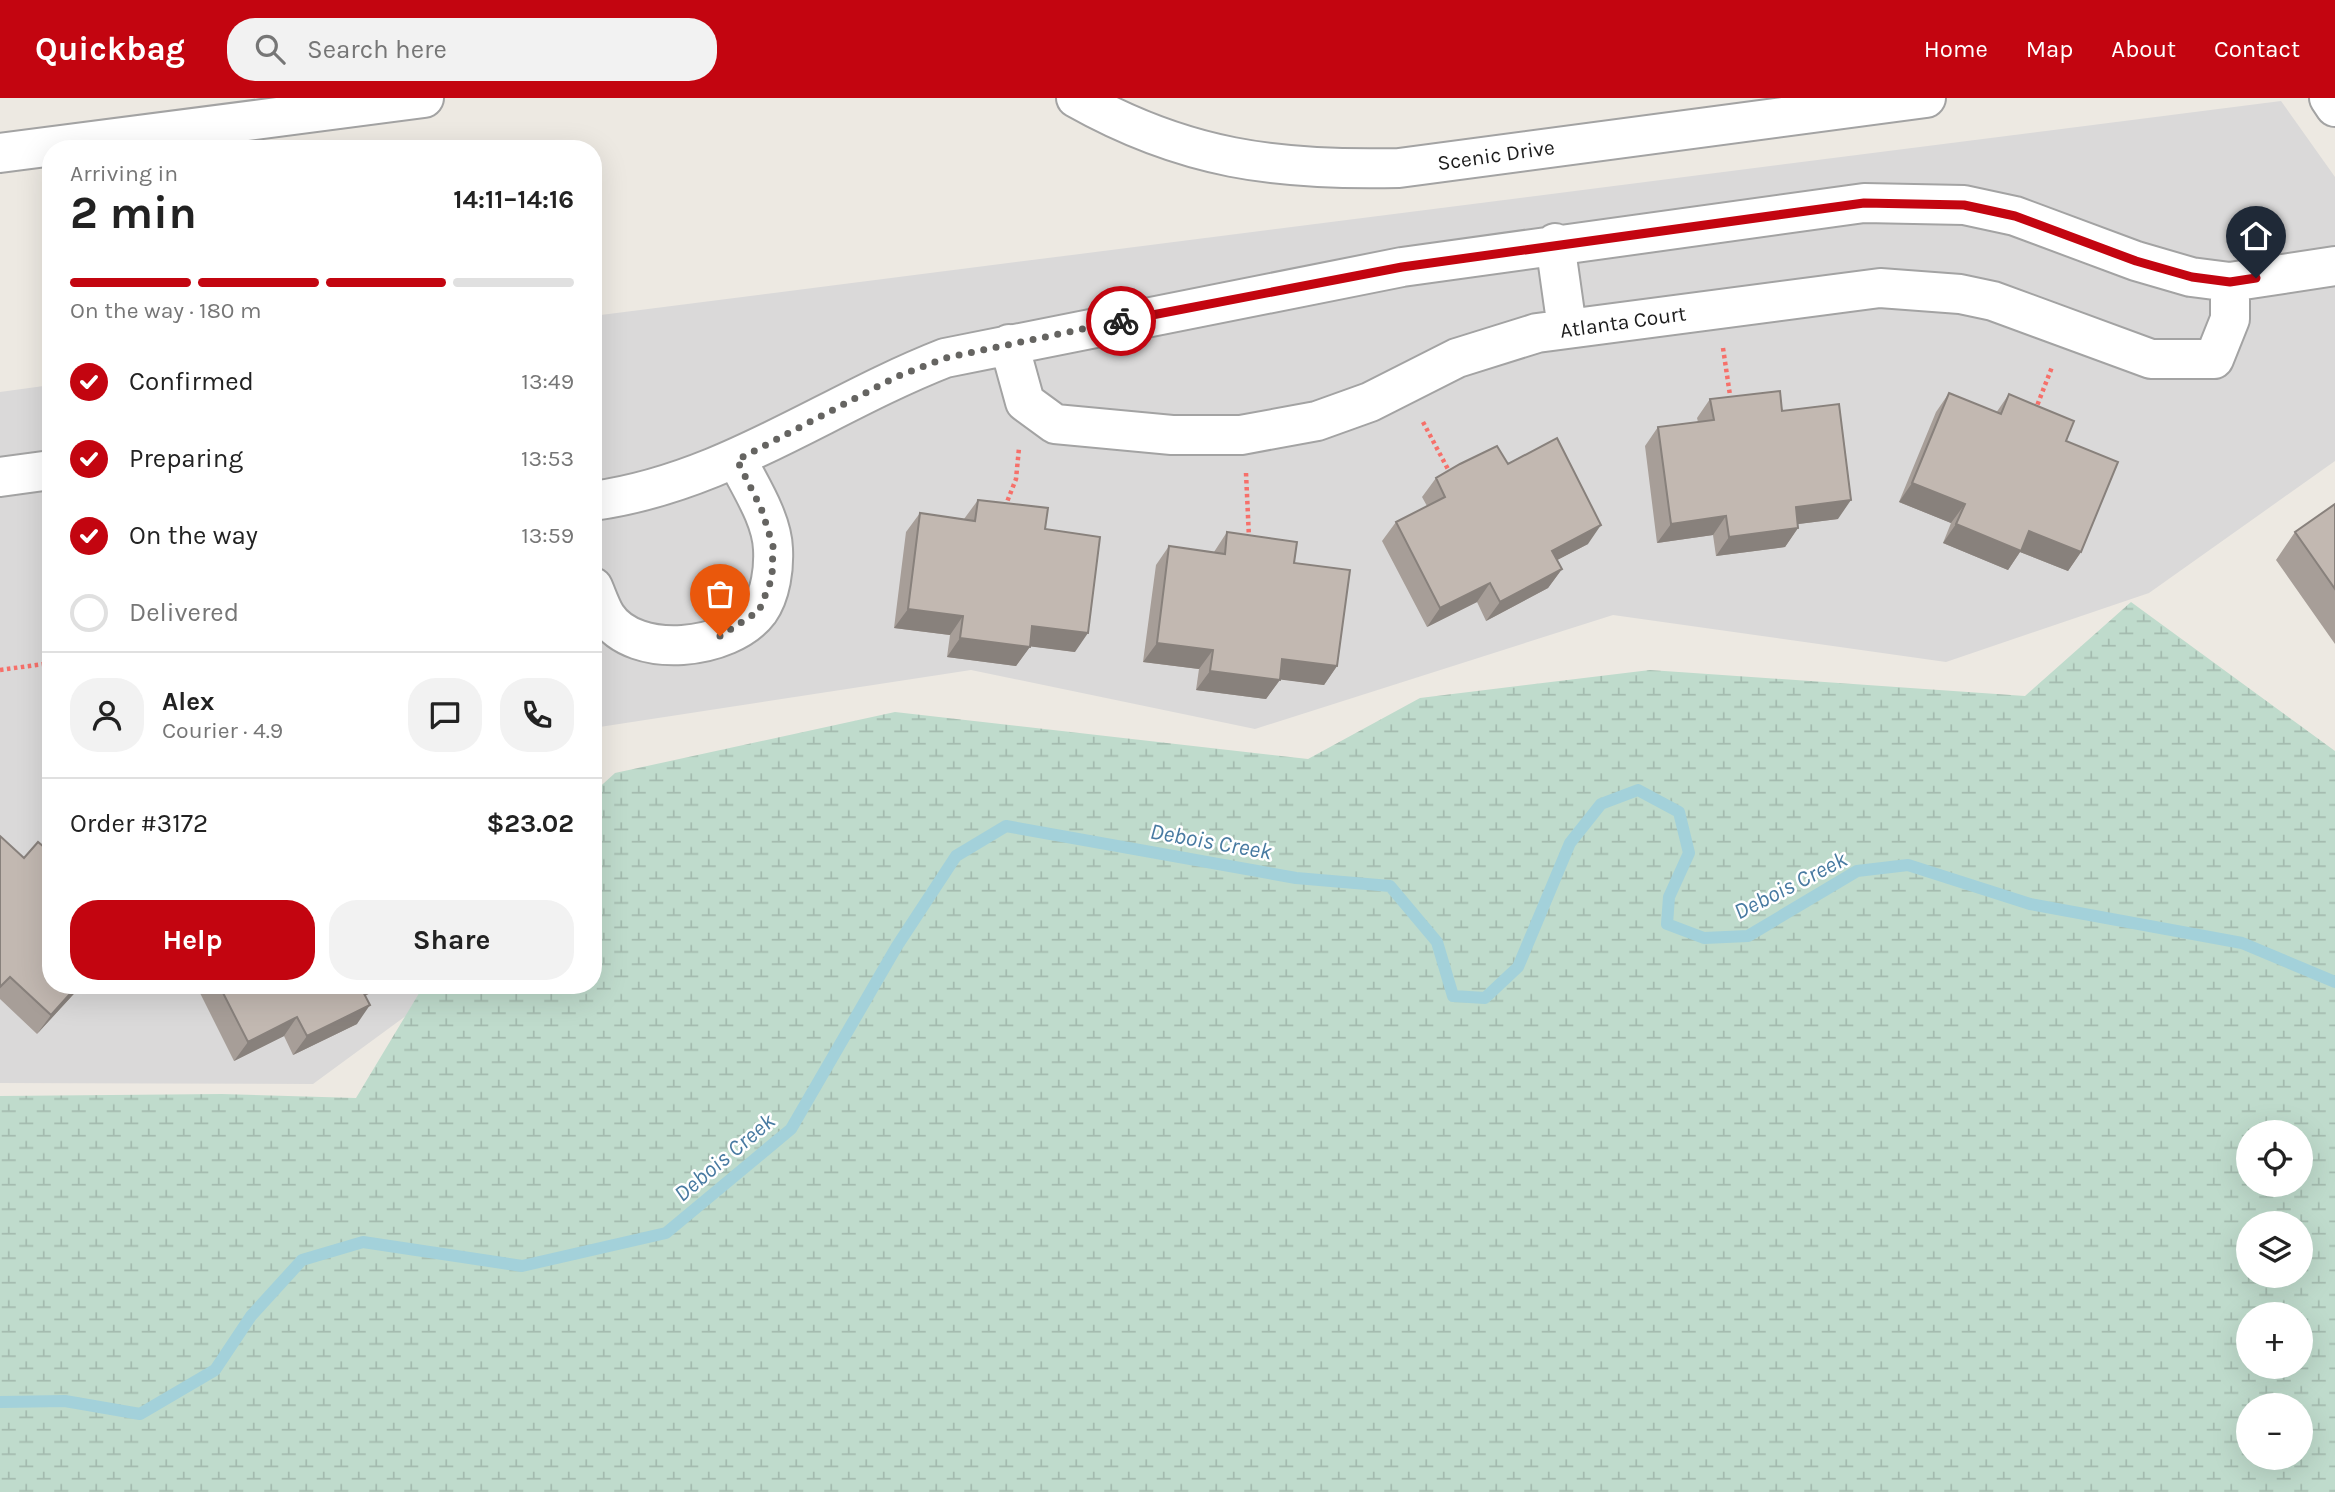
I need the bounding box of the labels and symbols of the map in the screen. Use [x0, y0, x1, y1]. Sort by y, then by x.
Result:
street label: Scenic Drive [1436, 135, 1556, 175]
pin [2226, 206, 2286, 278]
courier [1086, 286, 1156, 356]
street label: Atlanta Court [1558, 301, 1688, 343]
pin [690, 564, 750, 636]
water label: Debois Creek [1148, 817, 1274, 866]
water label: Debois Creek [1729, 845, 1852, 925]
water label: Debois Creek [668, 1107, 780, 1207]

